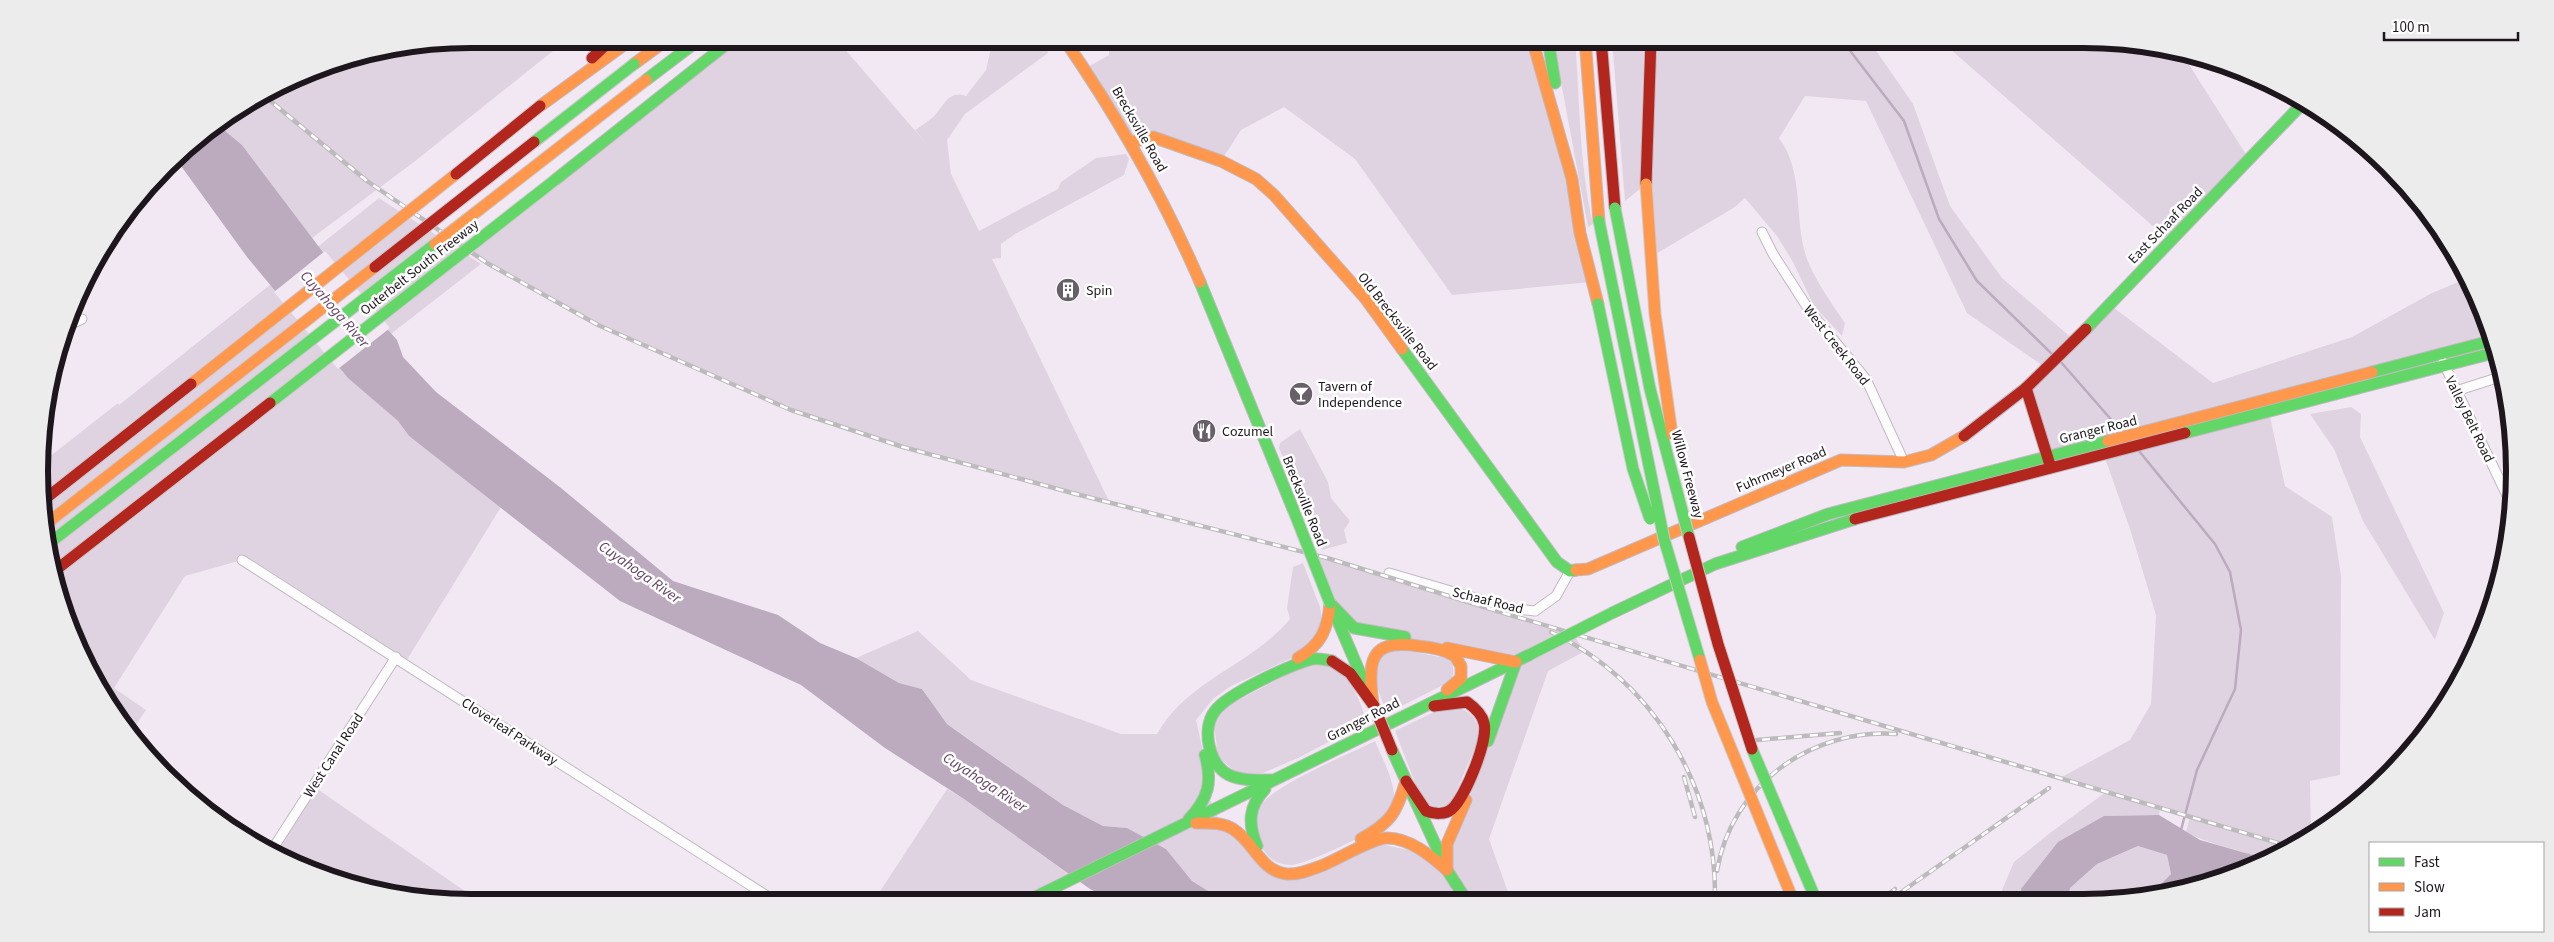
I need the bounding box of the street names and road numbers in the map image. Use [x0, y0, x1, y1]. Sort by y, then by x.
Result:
street label: Brecksville Road [1106, 83, 1172, 176]
street label: East Schaaf Road [2124, 183, 2208, 269]
street label: Outerbelt South Freeway [356, 215, 484, 321]
street label: Old Brecksville Road [1353, 268, 1442, 375]
street label: West Creek Road [1798, 301, 1874, 390]
street label: Valley Belt Road [2440, 373, 2499, 466]
street label: Granger Road [2057, 411, 2139, 449]
street label: Willow Freeway [1666, 428, 1709, 521]
street label: Fuhrmeyer Road [1733, 442, 1830, 498]
street label: Brecksville Road [1277, 453, 1331, 550]
street label: Schaaf Road [1450, 582, 1525, 619]
street label: Cloverleaf Parkway [457, 693, 562, 771]
street label: Granger Road [1324, 693, 1403, 747]
street label: West Canal Road [299, 709, 369, 802]

